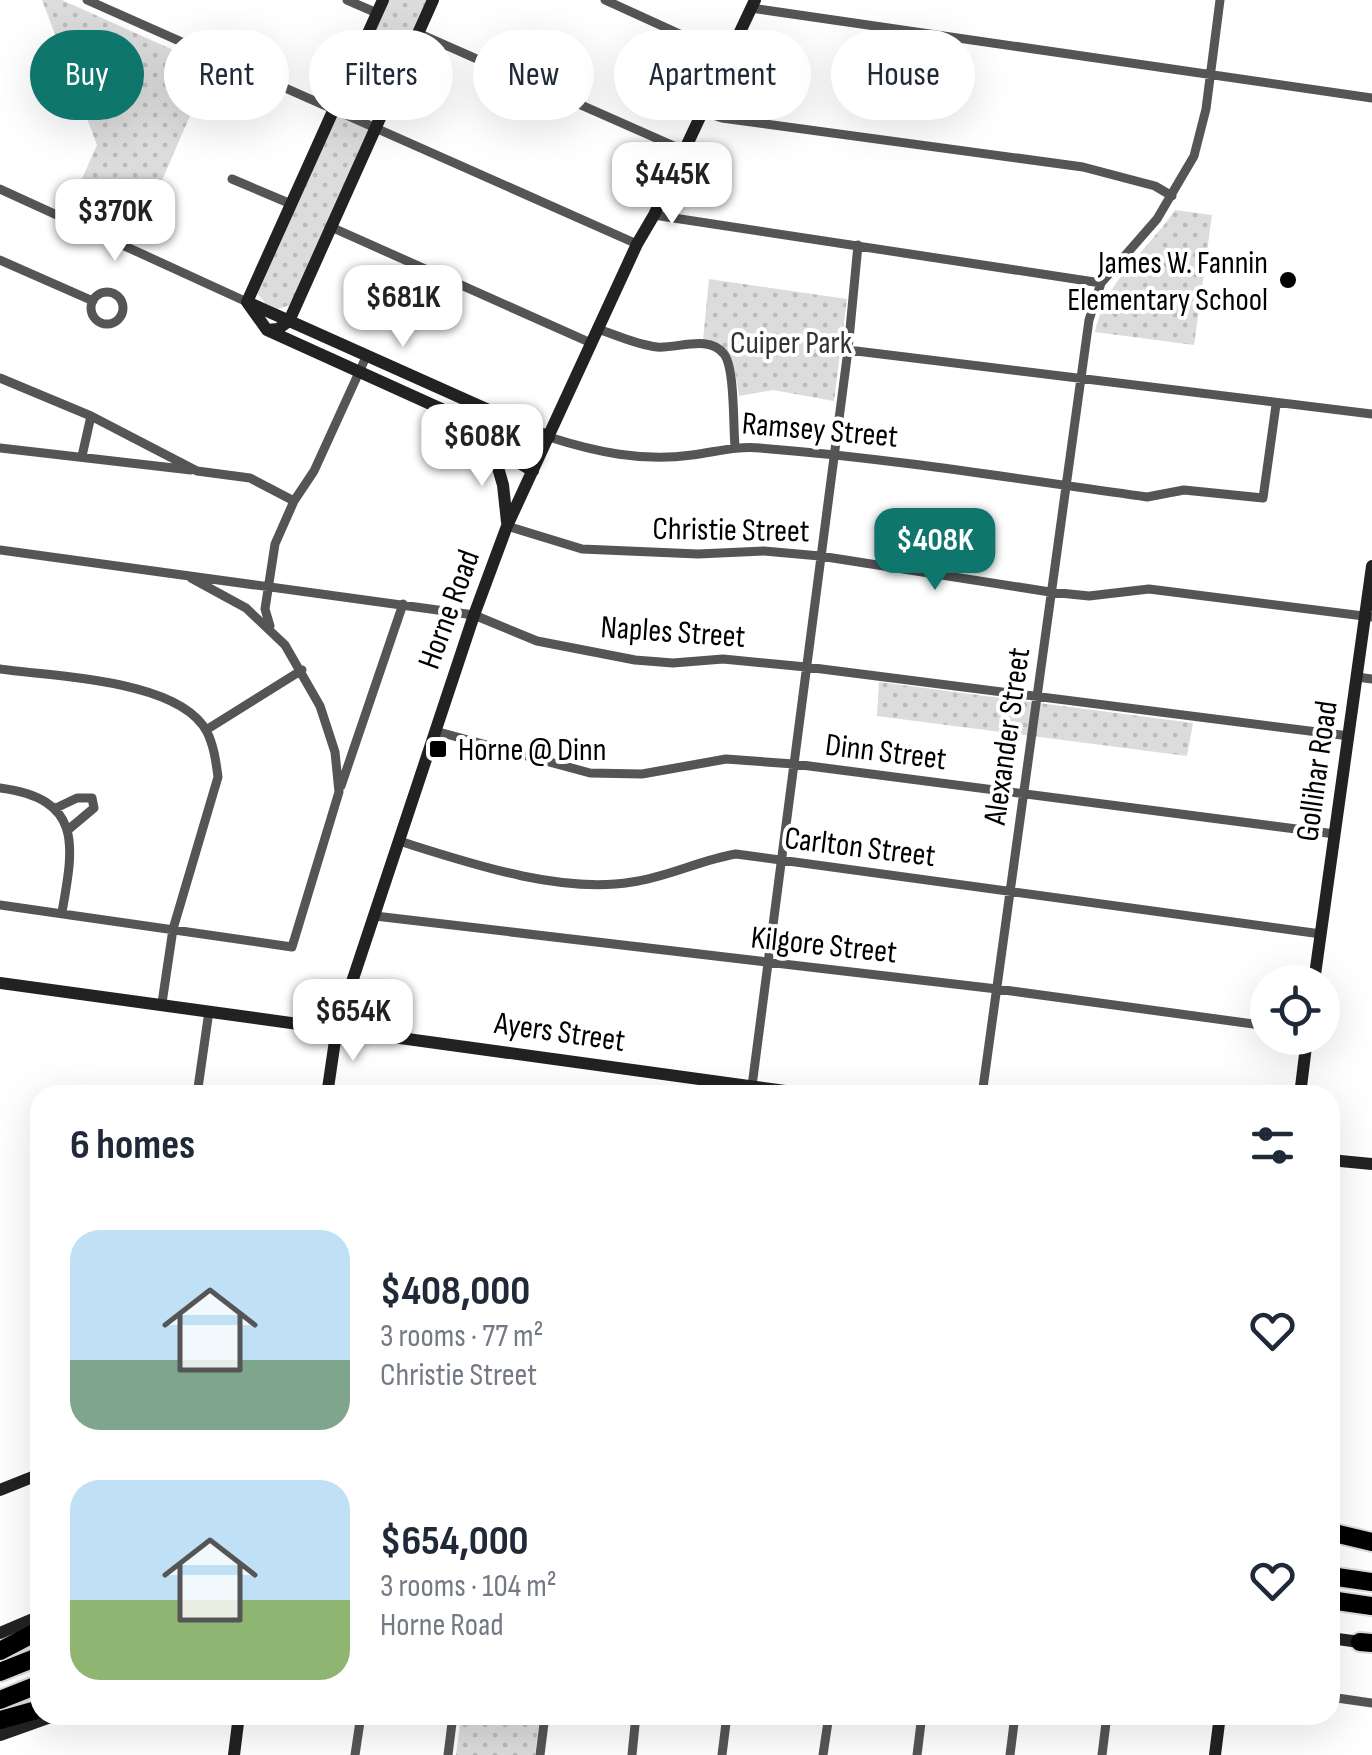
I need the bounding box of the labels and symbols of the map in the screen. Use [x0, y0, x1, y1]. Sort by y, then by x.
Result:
pin: $445K [602, 142, 742, 227]
pin: $370K [45, 179, 185, 264]
place label: James W. Fannin Elementary School [1067, 244, 1268, 320]
pin: $681K [333, 265, 473, 350]
marker: James W. Fannin Elementary School [1277, 269, 1299, 291]
park label: Cuiper Park [730, 324, 852, 363]
pin: $608K [412, 404, 552, 489]
street label: Ramsey Street [740, 404, 899, 457]
pin: $408K [865, 508, 1005, 593]
street label: Christie Street [652, 510, 810, 551]
street label: Horne Road [410, 545, 489, 674]
street label: Naples Street [599, 608, 746, 657]
street label: Alexander Street [976, 645, 1039, 828]
street label: Gollihar Road [1288, 698, 1347, 844]
street label: Dinn Street [823, 726, 949, 779]
place label: Horne @ Dinn [458, 731, 606, 770]
marker: Horne @ Dinn [427, 738, 449, 760]
street label: Carlton Street [782, 819, 937, 876]
street label: Kilgore Street [749, 918, 899, 973]
pin: $654K [283, 979, 423, 1064]
street label: Ayers Street [491, 1004, 627, 1061]

